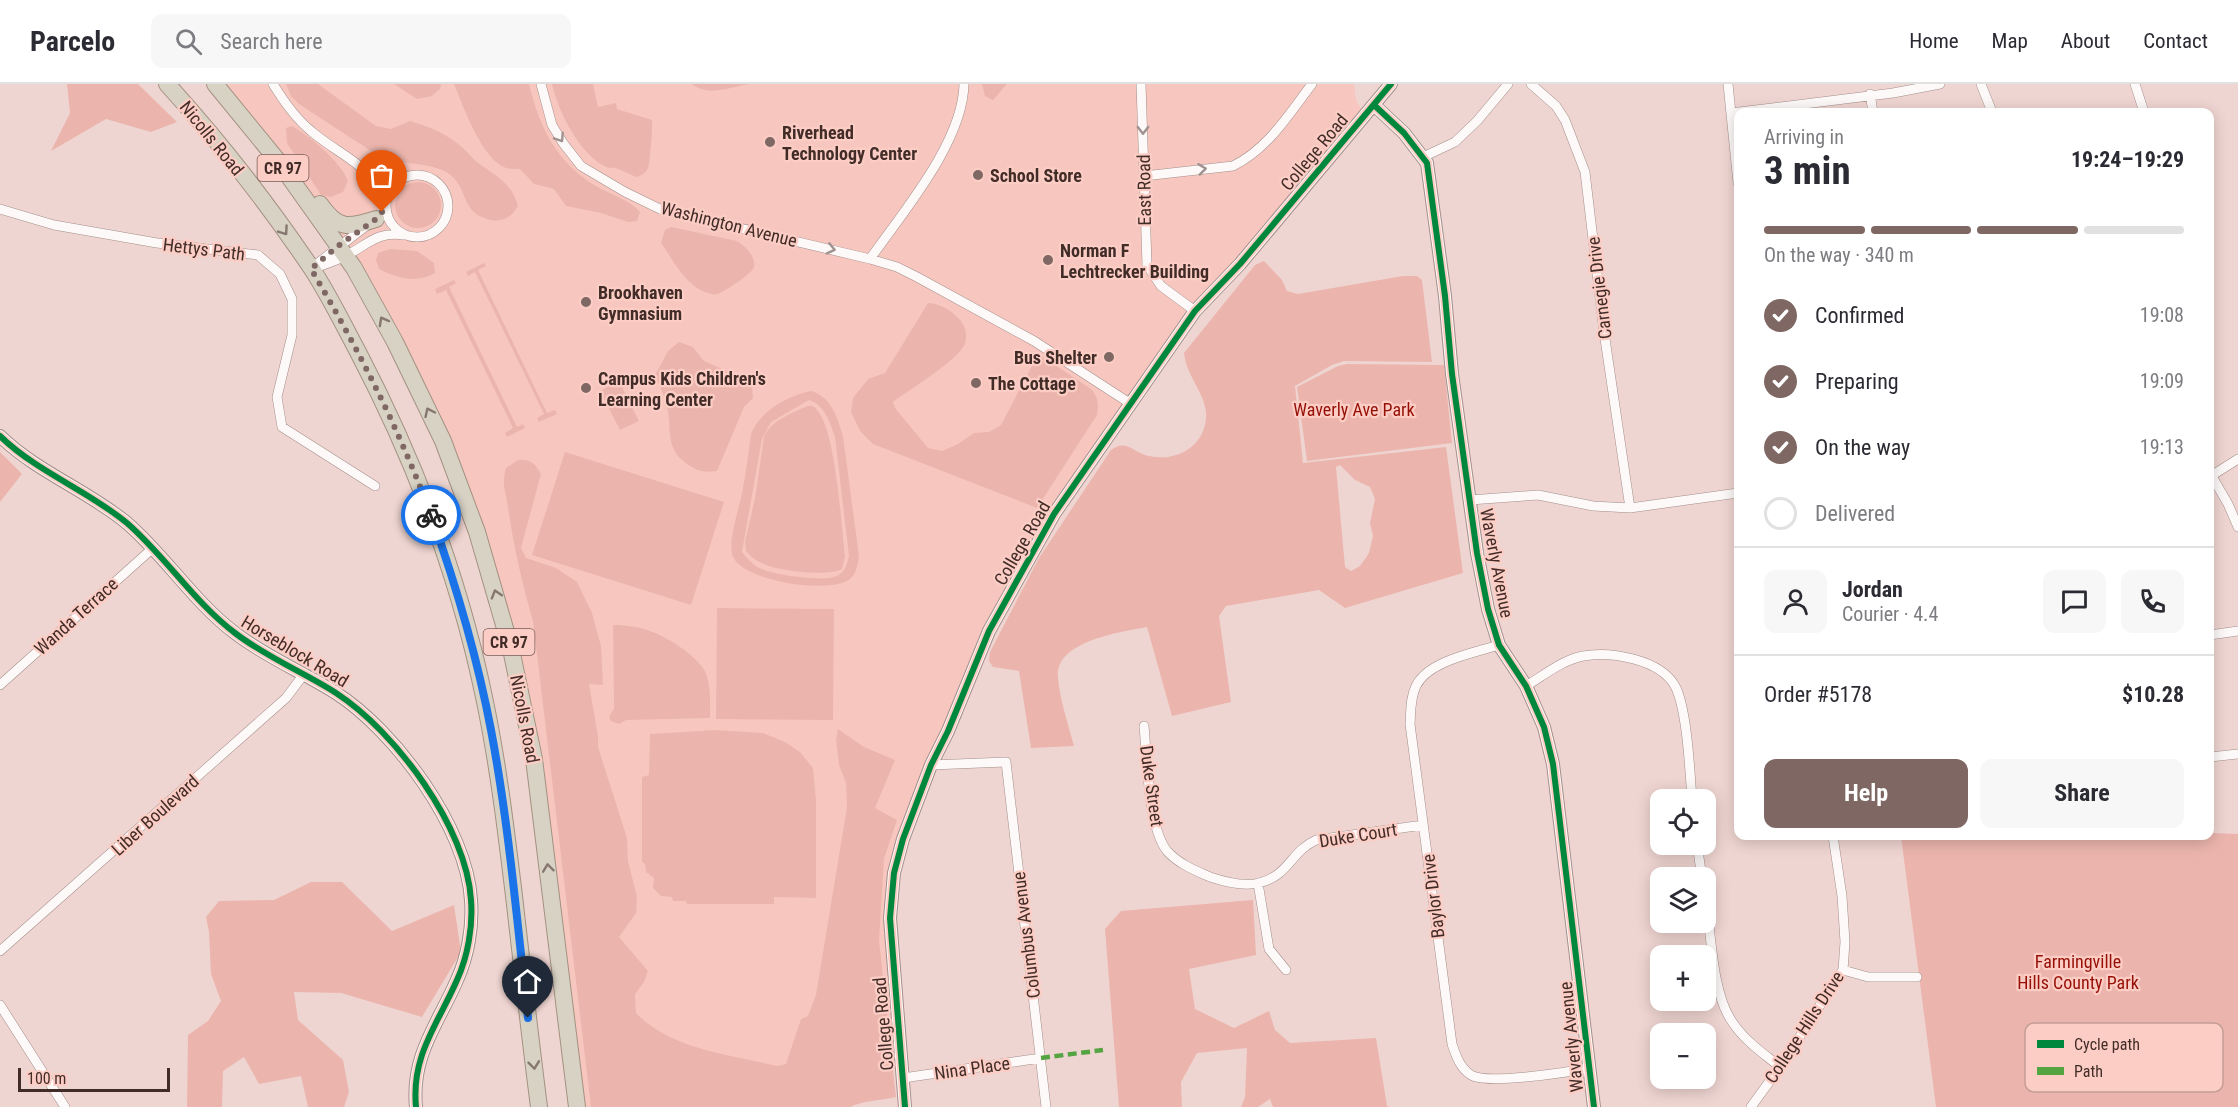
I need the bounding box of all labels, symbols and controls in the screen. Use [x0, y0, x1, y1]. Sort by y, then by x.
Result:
search box [151, 14, 571, 68]
text: Parcelo [30, 25, 115, 58]
icon: search [172, 25, 205, 58]
text: Search here [220, 29, 323, 54]
text: Home [1909, 29, 1959, 53]
text: Map [1992, 29, 2028, 53]
text: About [2061, 29, 2110, 53]
text: Contact [2143, 29, 2208, 53]
street label: Nicolls Road [176, 97, 248, 179]
street label: College Road [1276, 109, 1352, 195]
place label: Riverhead Technology Center [782, 122, 917, 164]
text: Arriving in [1764, 125, 1844, 149]
one-way arrow [1137, 126, 1149, 135]
one-way arrow [553, 132, 564, 143]
marker: Riverhead Technology Center [763, 135, 777, 149]
text: 19:24–19:29 [2071, 147, 2184, 172]
text: 3 min [1764, 148, 1851, 194]
pin [356, 150, 407, 212]
street label: East Road [1133, 154, 1155, 226]
road number: CR 97 [258, 155, 308, 181]
icon: bag [365, 159, 398, 192]
one-way arrow [1197, 164, 1206, 176]
place label: School Store [990, 165, 1082, 186]
marker: School Store [971, 168, 985, 182]
street label: Washington Avenue [659, 197, 799, 251]
one-way arrow [277, 224, 288, 235]
street label: Hettys Path [162, 234, 246, 264]
street label: Carnegie Drive [1582, 236, 1616, 340]
place label: Norman F Lechtrecker Building [1060, 240, 1209, 282]
one-way arrow [826, 242, 836, 255]
text: On the way · 340 m [1764, 243, 1914, 267]
marker: Norman F Lechtrecker Building [1041, 253, 1055, 267]
place label: Brookhaven Gymnasium [598, 282, 683, 324]
marker: Brookhaven Gymnasium [579, 295, 593, 309]
icon: check [1764, 299, 1797, 332]
text: Confirmed [1815, 303, 1904, 328]
text: 19:08 [2140, 303, 2184, 327]
one-way arrow [379, 317, 390, 327]
place label: Bus Shelter [1014, 347, 1097, 368]
marker: Bus Shelter [1102, 350, 1116, 364]
icon: check [1764, 365, 1797, 398]
place label: Campus Kids Children's Learning Center [598, 368, 766, 410]
text: Preparing [1815, 369, 1899, 394]
text: 19:09 [2140, 369, 2184, 393]
place label: The Cottage [988, 373, 1076, 394]
marker: The Cottage [969, 376, 983, 390]
marker: Campus Kids Children's Learning Center [579, 381, 593, 395]
park label: Waverly Ave Park [1293, 399, 1415, 420]
one-way arrow [424, 407, 436, 418]
icon: check [1764, 431, 1797, 464]
text: On the way [1815, 435, 1910, 460]
text: 19:13 [2140, 435, 2184, 459]
courier [401, 485, 461, 545]
street label: College Road [990, 497, 1054, 589]
icon: bike [415, 499, 448, 532]
text: Delivered [1815, 501, 1895, 526]
street label: Waverly Avenue [1476, 507, 1518, 619]
button: person [1764, 570, 1827, 633]
button: chat [2043, 570, 2106, 633]
button: phone [2121, 570, 2184, 633]
street label: Wanda Terrace [30, 573, 122, 659]
text: Jordan [1842, 577, 1903, 602]
one-way arrow [491, 589, 503, 600]
text: Courier · 4.4 [1842, 602, 1938, 626]
street label: Horseblock Road [238, 611, 352, 691]
road number: CR 97 [484, 629, 534, 655]
street label: Nicolls Road [506, 673, 544, 765]
text: Order #5178 [1764, 682, 1872, 707]
text: $10.28 [2122, 682, 2184, 707]
street label: Duke Street [1136, 744, 1168, 828]
button: Help [1764, 759, 1968, 828]
button: Share [1980, 759, 2184, 828]
street label: Liber Boulevard [107, 770, 203, 860]
map controls [1650, 789, 1716, 1089]
button: locate [1650, 789, 1716, 855]
street label: Duke Court [1318, 818, 1398, 852]
street label: Baylor Drive [1417, 853, 1449, 939]
one-way arrow [542, 864, 555, 873]
button: layers [1650, 867, 1716, 933]
street label: Columbus Avenue [1008, 871, 1044, 999]
button: + [1650, 945, 1716, 1011]
park label: Farmingville Hills County Park [2017, 951, 2139, 993]
pin [502, 956, 553, 1018]
icon: home [511, 965, 544, 998]
street label: College Hills Drive [1760, 967, 1848, 1087]
street label: College Road [868, 976, 898, 1072]
street label: Waverly Avenue [1555, 981, 1587, 1093]
button: − [1650, 1023, 1716, 1089]
legend [2025, 1023, 2223, 1092]
text: Cycle path [2074, 1035, 2140, 1054]
street label: Nina Place [933, 1052, 1011, 1084]
one-way arrow [527, 1061, 540, 1070]
text: Path [2074, 1062, 2103, 1081]
scale bar [18, 1065, 170, 1092]
text: 100 m [27, 1069, 66, 1088]

